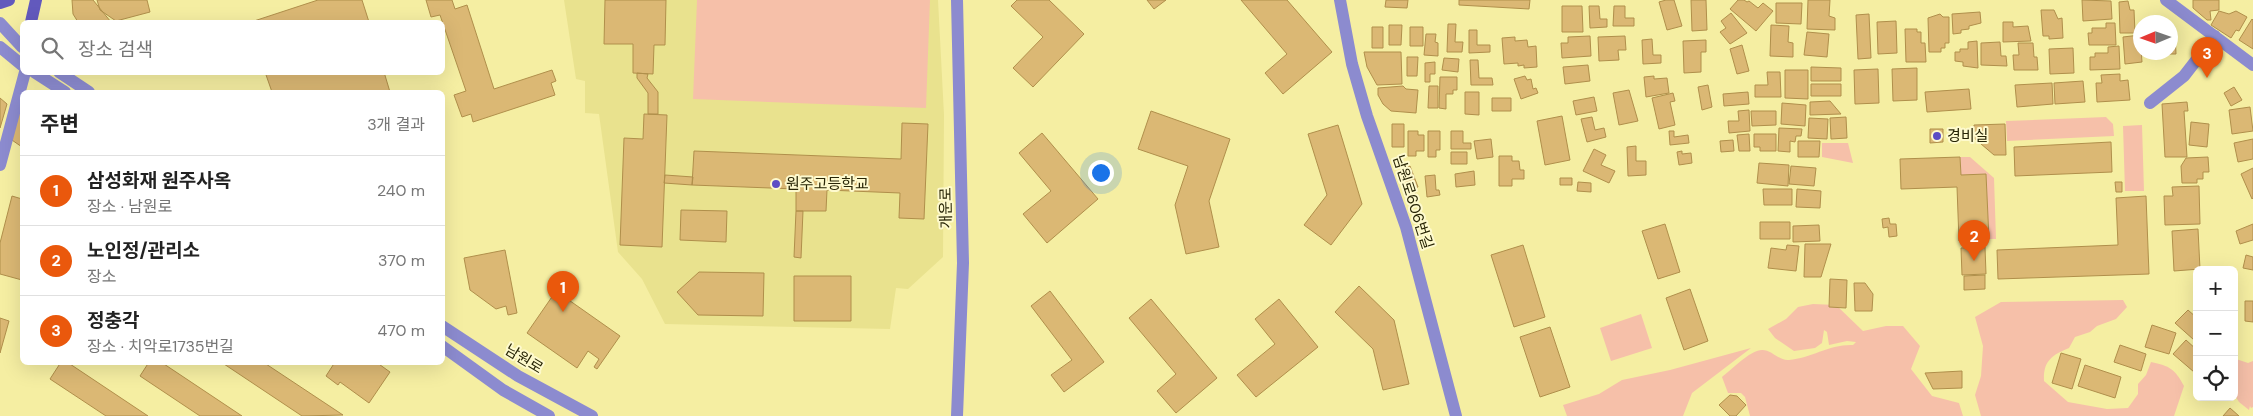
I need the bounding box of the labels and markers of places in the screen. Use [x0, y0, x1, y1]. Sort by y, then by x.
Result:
pin: 3 [2191, 37, 2223, 78]
place label: 경비실 [1947, 126, 1988, 146]
marker: 경비실 [1931, 130, 1943, 142]
place label: 원주고등학교 [786, 174, 869, 194]
marker: 원주고등학교 [770, 178, 782, 190]
pin: 2 [1958, 220, 1990, 261]
pin: 1 [547, 271, 579, 312]

